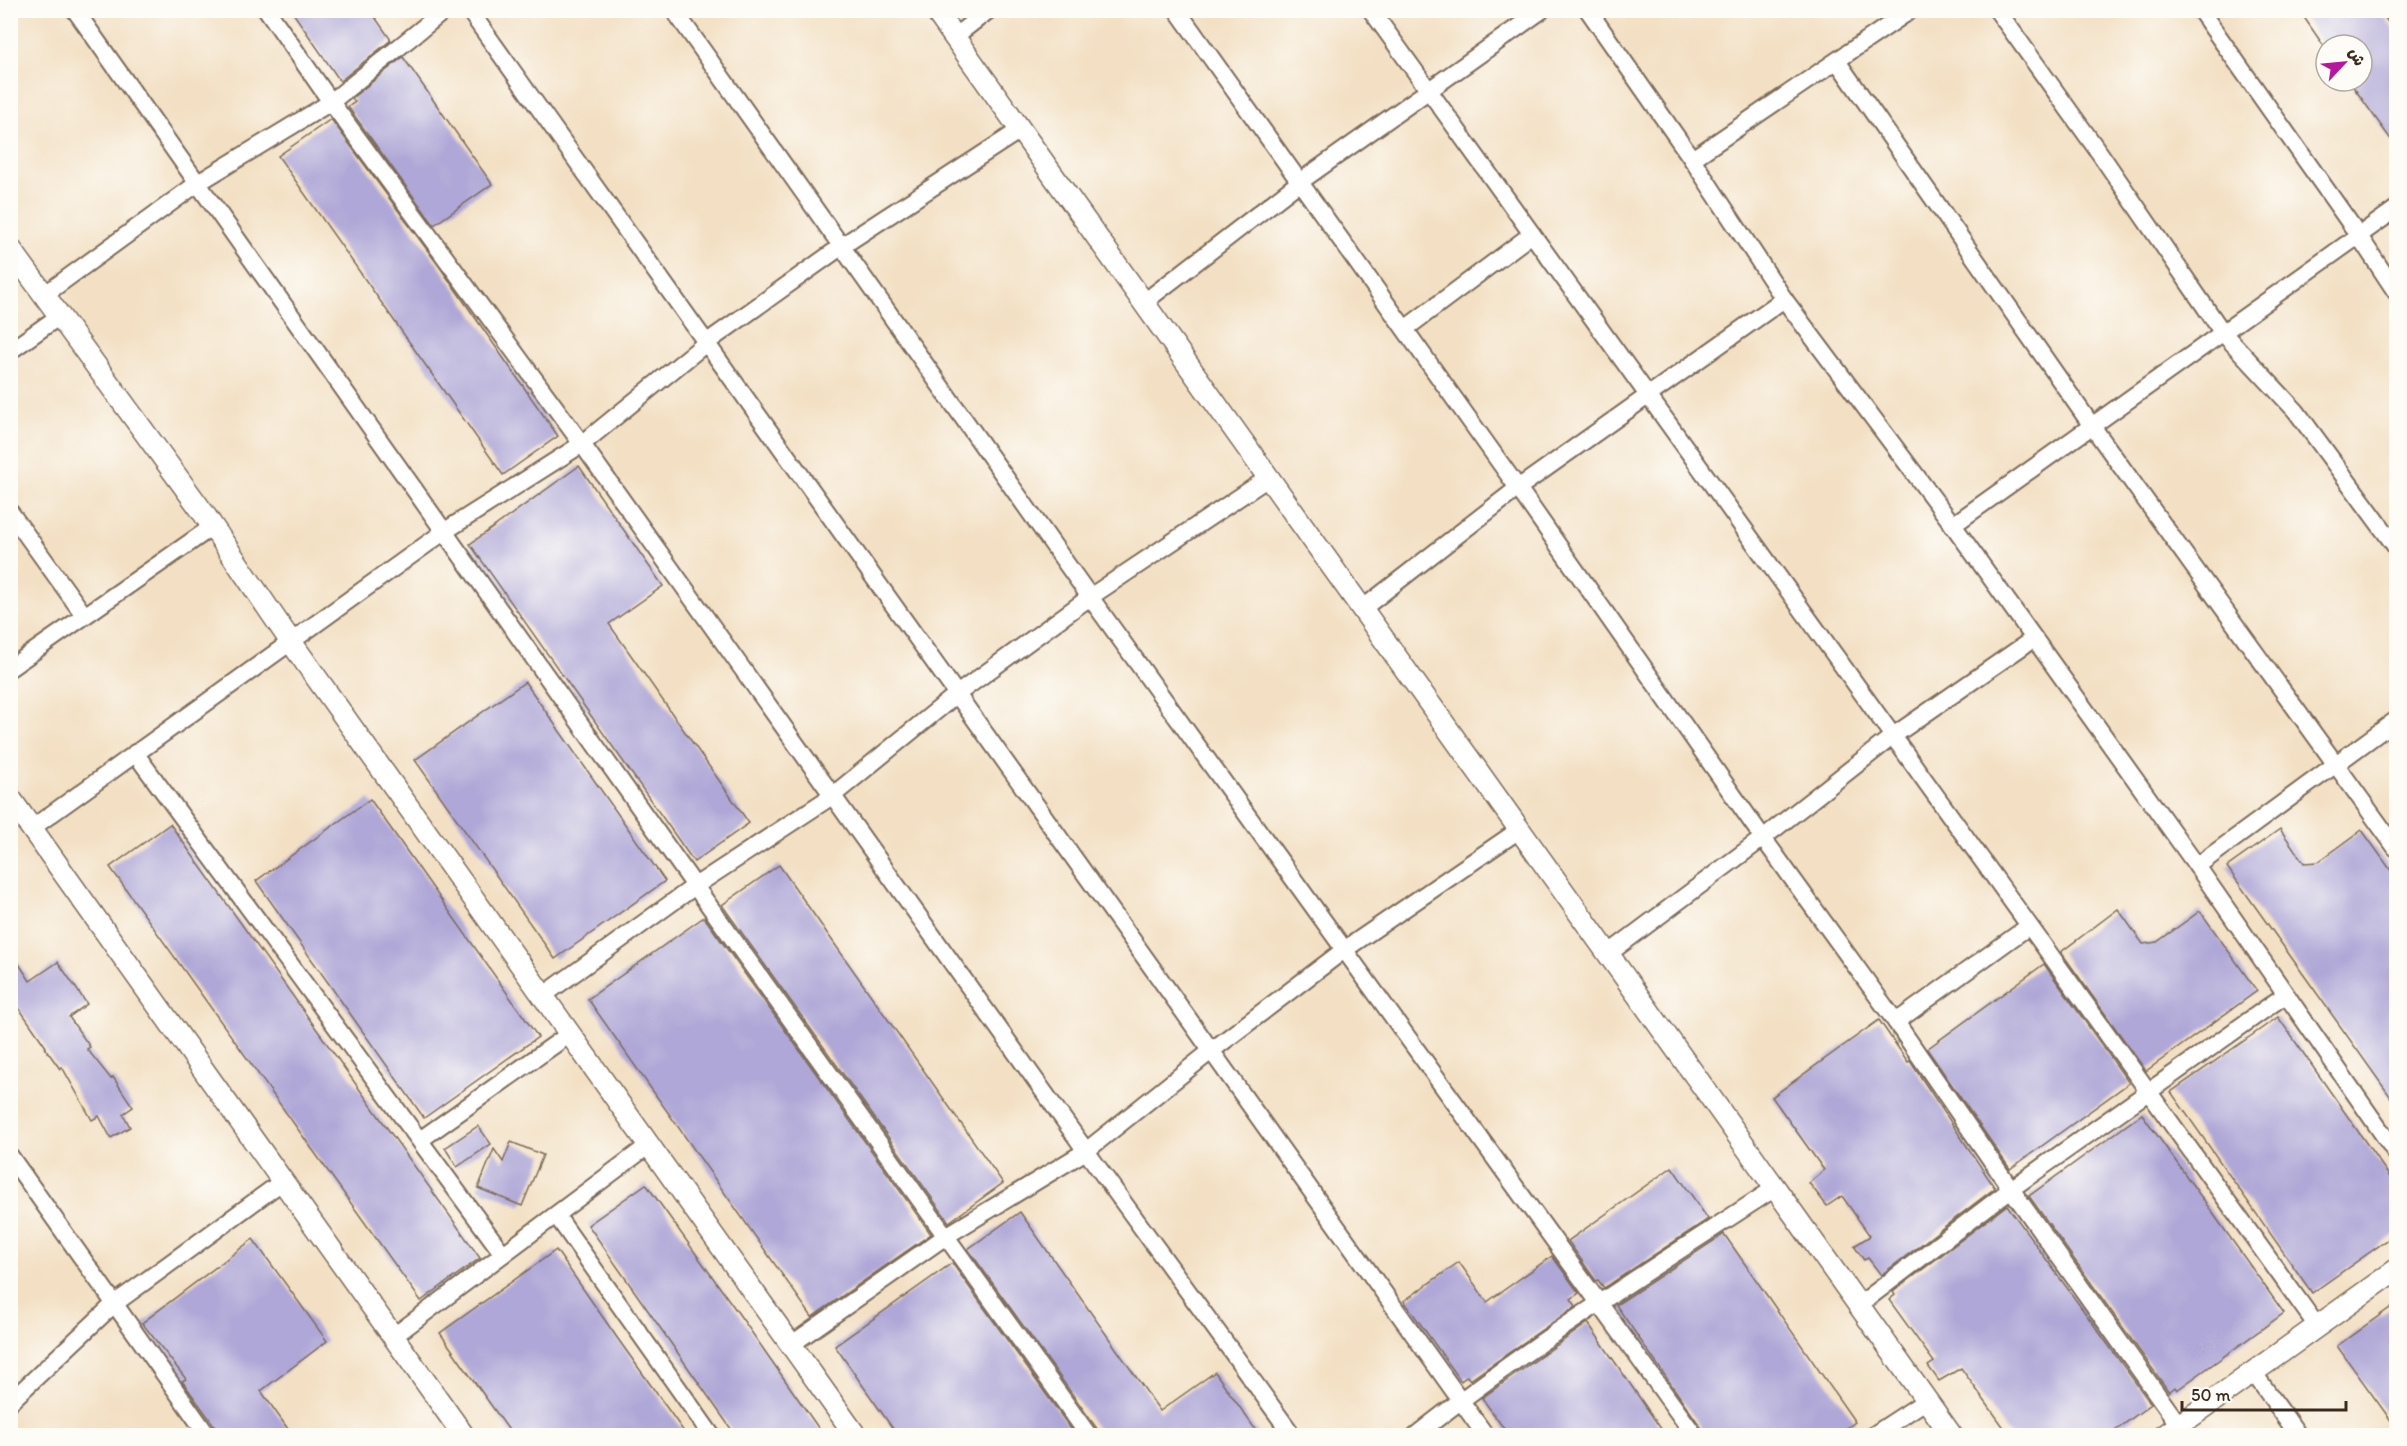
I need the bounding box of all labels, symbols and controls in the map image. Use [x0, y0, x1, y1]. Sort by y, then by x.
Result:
north arrow [2314, 33, 2374, 93]
text: ش [2345, 45, 2369, 69]
scale bar [2182, 1374, 2346, 1412]
text: 50 m [2191, 1384, 2231, 1406]

